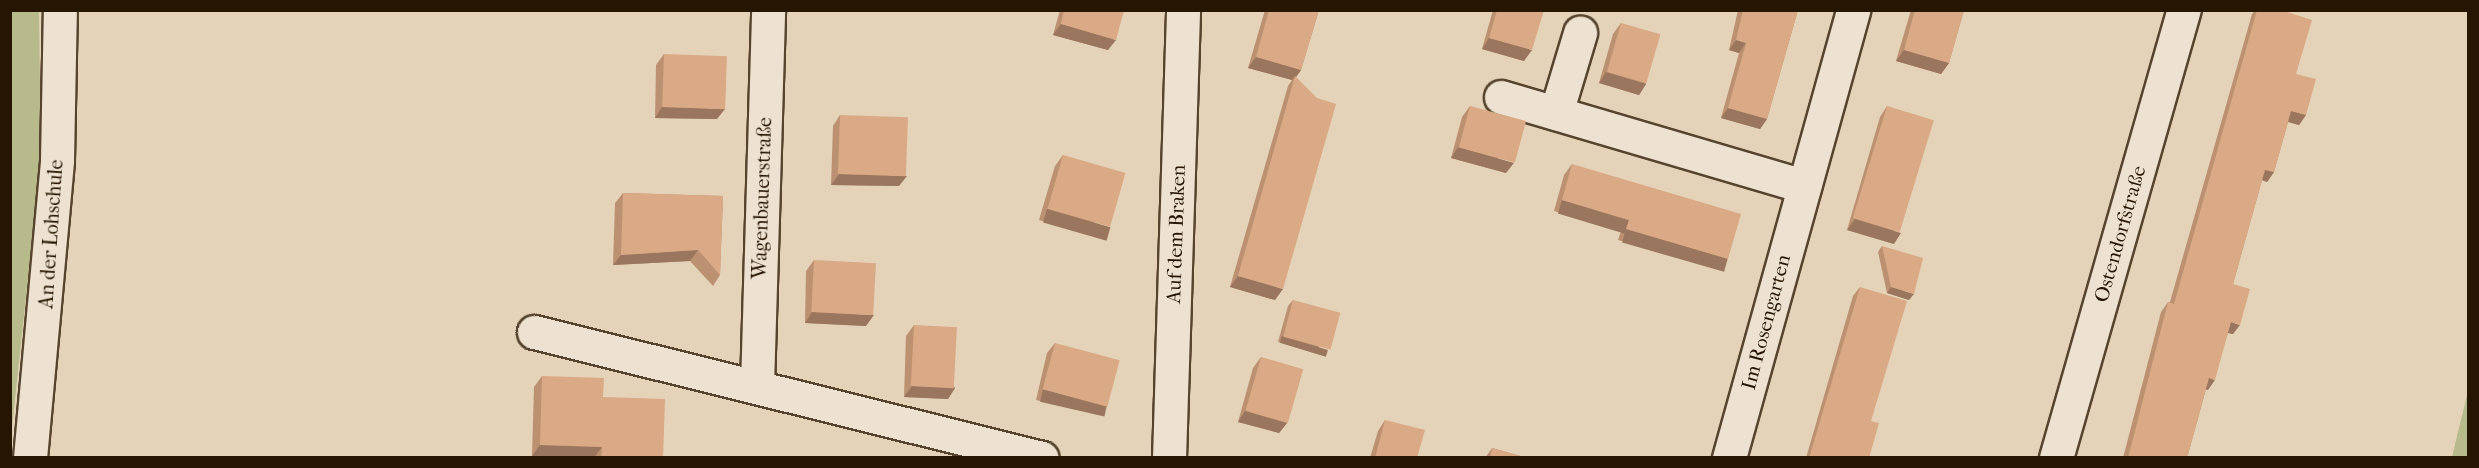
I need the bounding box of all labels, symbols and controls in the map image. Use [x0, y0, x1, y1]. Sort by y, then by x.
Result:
street label: Wagenbauerstraße [747, 117, 777, 279]
street label: An der Lohschule [34, 159, 68, 309]
street label: Ostendorfstraße [2089, 163, 2151, 305]
street label: Auf dem Braken [1162, 164, 1190, 304]
street label: Im Rosengarten [1736, 252, 1796, 392]

